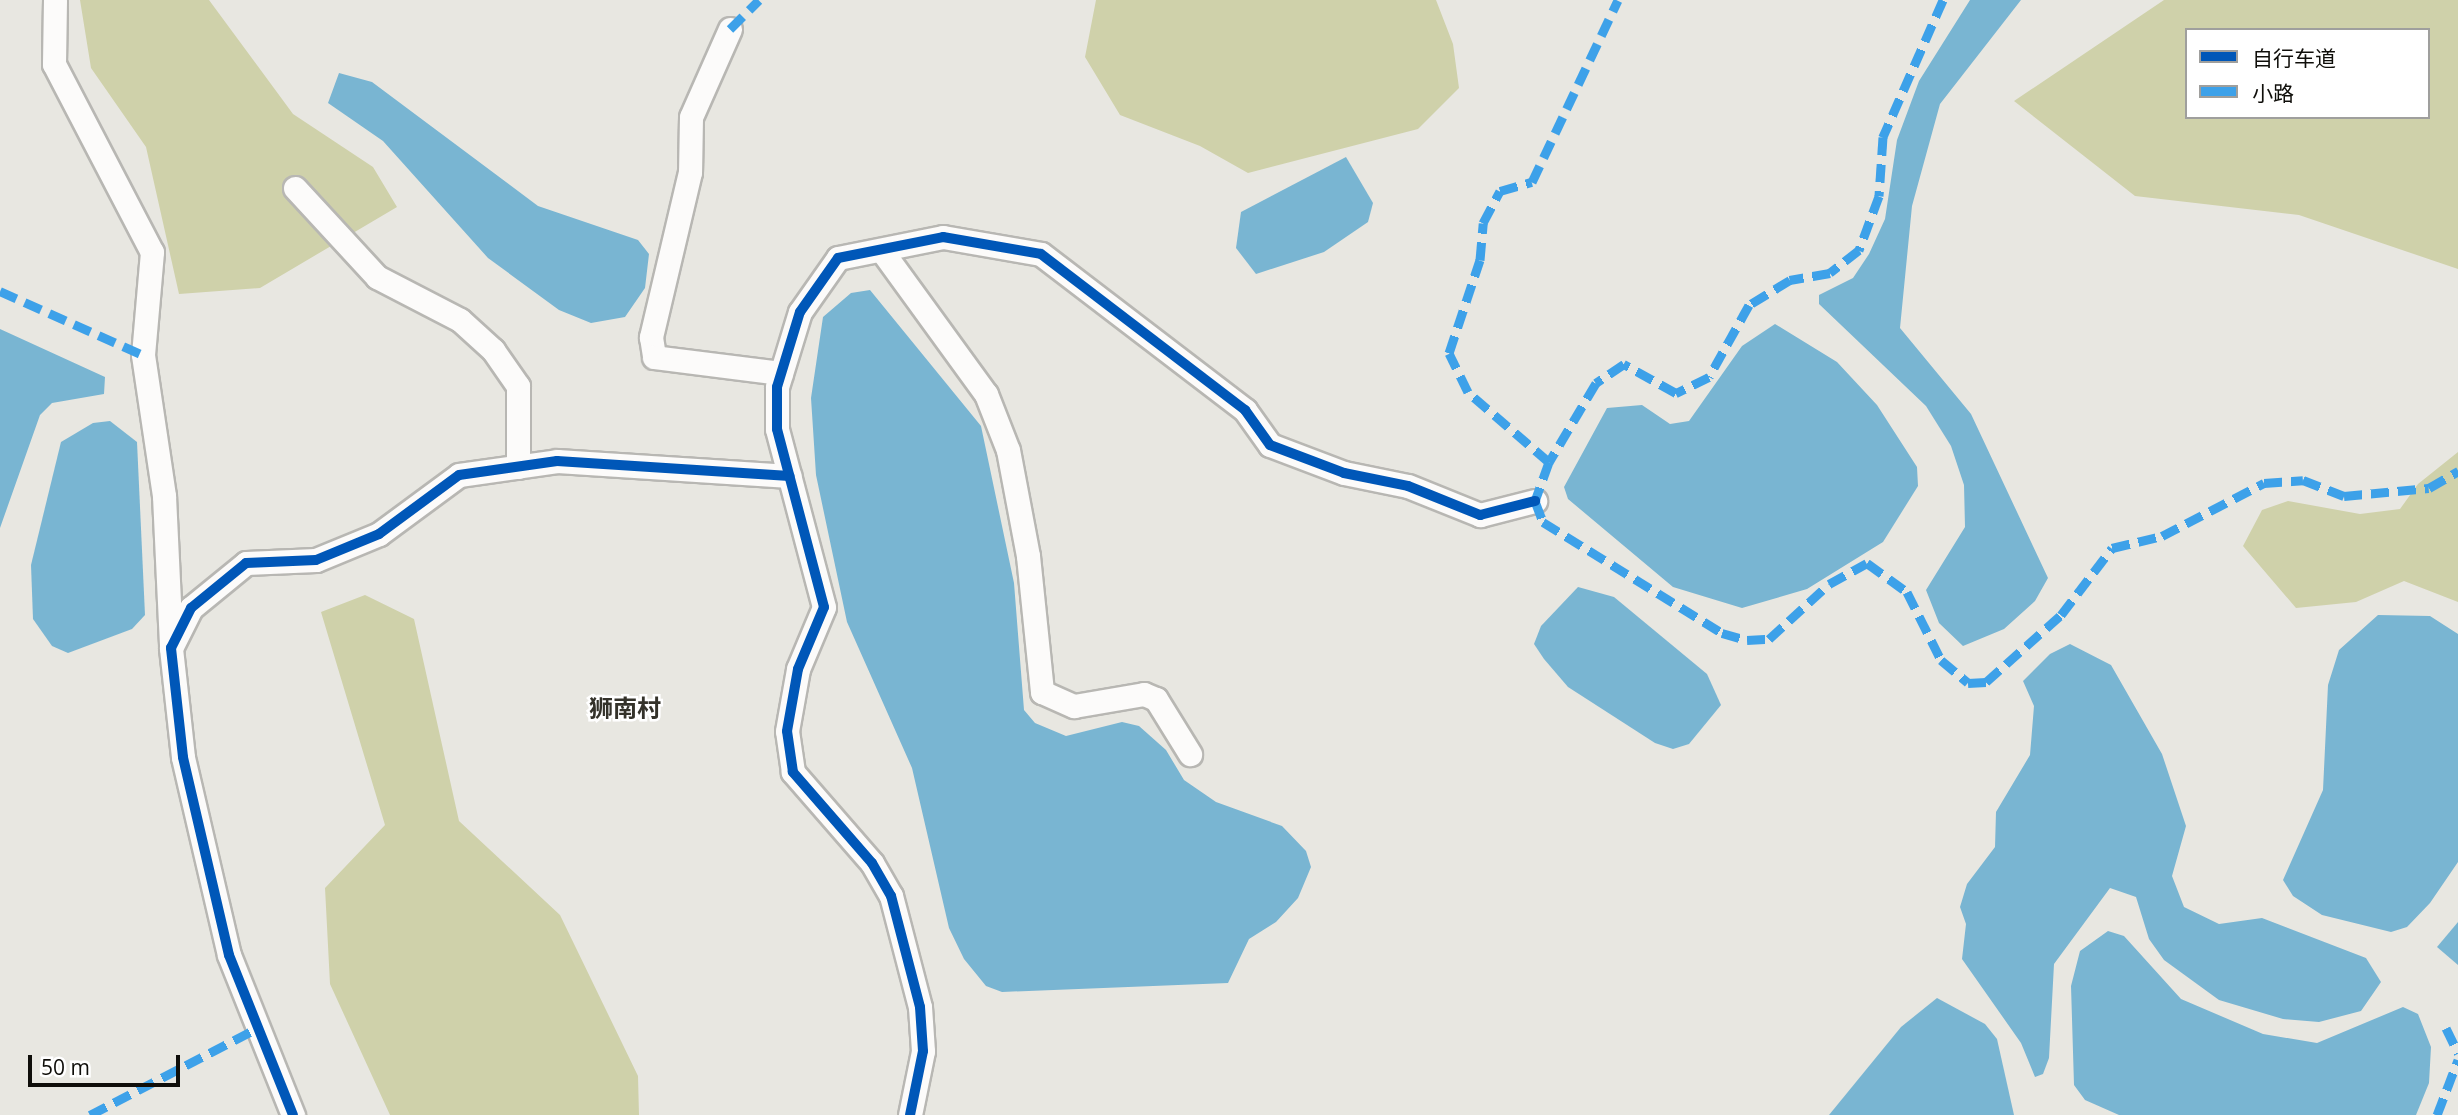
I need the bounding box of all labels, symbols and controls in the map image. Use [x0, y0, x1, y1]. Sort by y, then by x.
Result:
legend [2185, 28, 2430, 119]
text: 自行车道 [2252, 44, 2336, 72]
text: 小路 [2252, 79, 2294, 107]
district label: 狮南村 [589, 694, 661, 722]
scale bar [32, 1042, 184, 1086]
text: 50 m [41, 1053, 90, 1081]

